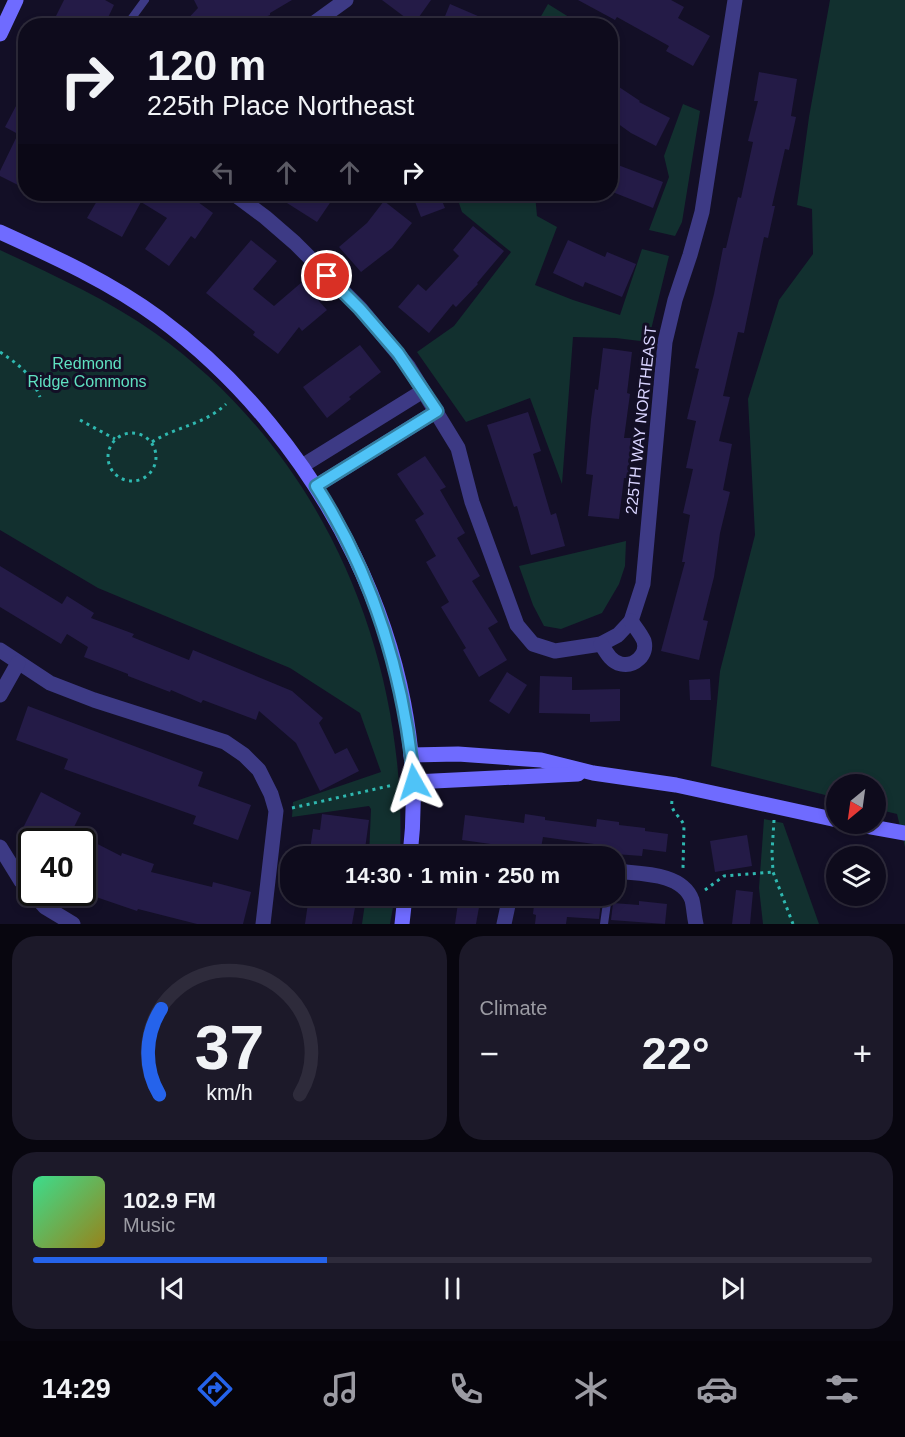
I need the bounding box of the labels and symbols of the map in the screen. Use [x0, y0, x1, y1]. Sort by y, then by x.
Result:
pin [301, 250, 352, 301]
street label: 225TH WAY NORTHEAST [623, 325, 659, 515]
park label: Redmond Ridge Commons [27, 355, 147, 390]
position arrow [382, 750, 446, 814]
north arrow [826, 774, 886, 834]
speed limit sign: 40 [18, 828, 96, 906]

